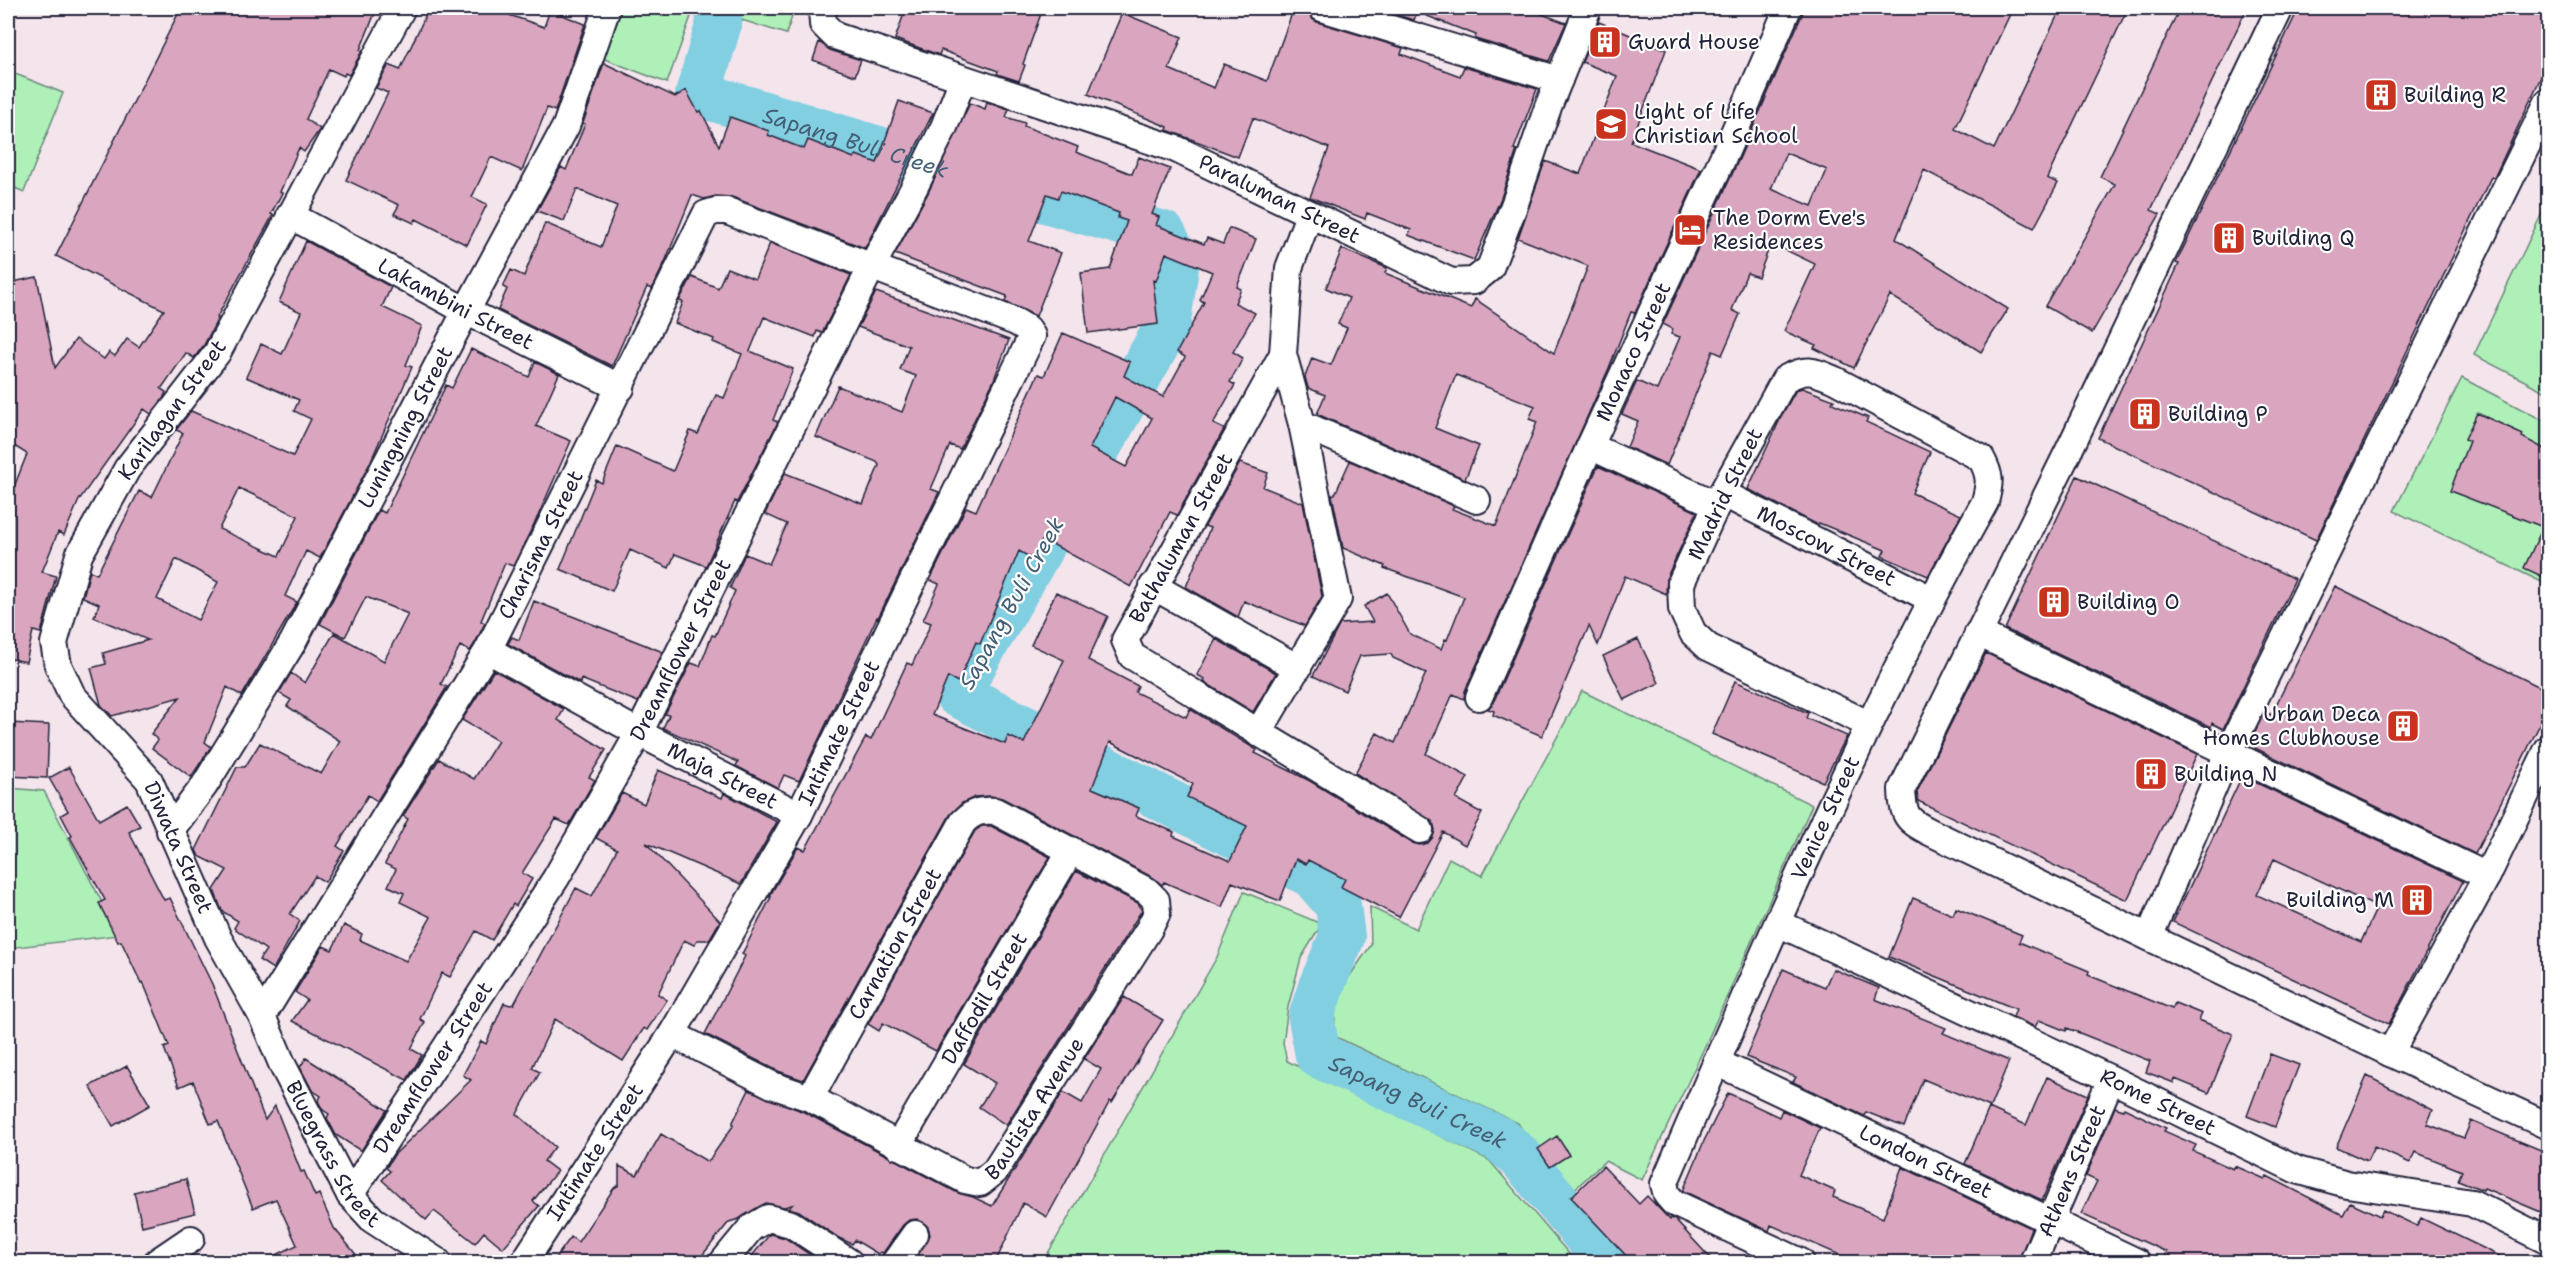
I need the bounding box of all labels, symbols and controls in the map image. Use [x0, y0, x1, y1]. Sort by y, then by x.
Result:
building icon: Guard House [1587, 24, 1623, 60]
place label: Guard House [1628, 28, 1760, 56]
building icon: Building R [2363, 77, 2399, 113]
place label: Building R [2404, 81, 2506, 109]
place label: Light of Life Christian School [1634, 98, 1798, 150]
water label: Sapang Buli Creek [759, 100, 952, 185]
school or university icon: Light of Life Christian School [1593, 106, 1629, 142]
street label: Paraluman Street [1194, 148, 1365, 250]
place label: The Dorm Eve's Residences [1713, 204, 1866, 256]
hotel icon: The Dorm Eve's Residences [1672, 212, 1708, 248]
building icon: Building Q [2211, 220, 2247, 256]
place label: Building Q [2252, 224, 2355, 252]
street label: Lakambini Street [373, 251, 538, 356]
street label: Monaco Street [1589, 278, 1678, 426]
street label: Karilagan Street [111, 334, 233, 486]
street label: Luningning Street [351, 341, 459, 513]
building icon: Building P [2127, 396, 2163, 432]
place label: Building P [2168, 400, 2268, 428]
street label: Madrid Street [1681, 424, 1769, 564]
street label: Bathaluman Street [1123, 448, 1239, 628]
street label: Charisma Street [492, 465, 590, 624]
street label: Moscow Street [1752, 499, 1901, 593]
water label: Sapang Buli Creek [952, 512, 1071, 694]
street label: Dreamflower Street [623, 554, 738, 746]
building icon: Building O [2036, 584, 2072, 620]
place label: Building O [2077, 588, 2180, 616]
street label: Intimate Street [792, 656, 886, 810]
place label: Urban Deca Homes Clubhouse [2203, 700, 2380, 752]
building icon: Urban Deca Homes Clubhouse [2385, 708, 2421, 744]
street label: Maja Street [662, 736, 782, 816]
street label: Venice Street [1785, 752, 1866, 885]
building icon: Building N [2133, 756, 2169, 792]
place label: Building N [2174, 760, 2278, 788]
street label: Diwata Street [137, 777, 220, 918]
street label: Carnation Street [842, 863, 948, 1025]
building icon: Building M [2399, 882, 2435, 918]
place label: Building M [2286, 886, 2394, 914]
street label: Daffodil Street [935, 927, 1034, 1069]
street label: Dreamflower Street [367, 976, 499, 1159]
street label: Bautista Avenue [980, 1032, 1090, 1187]
water label: Sapang Buli Creek [1324, 1048, 1512, 1156]
street label: Rome Street [2096, 1062, 2220, 1142]
street label: Bluegrass Street [279, 1076, 385, 1234]
street label: Intimate Street [540, 1078, 650, 1226]
street label: Athens Street [2031, 1101, 2112, 1241]
street label: London Street [1854, 1118, 1997, 1205]

